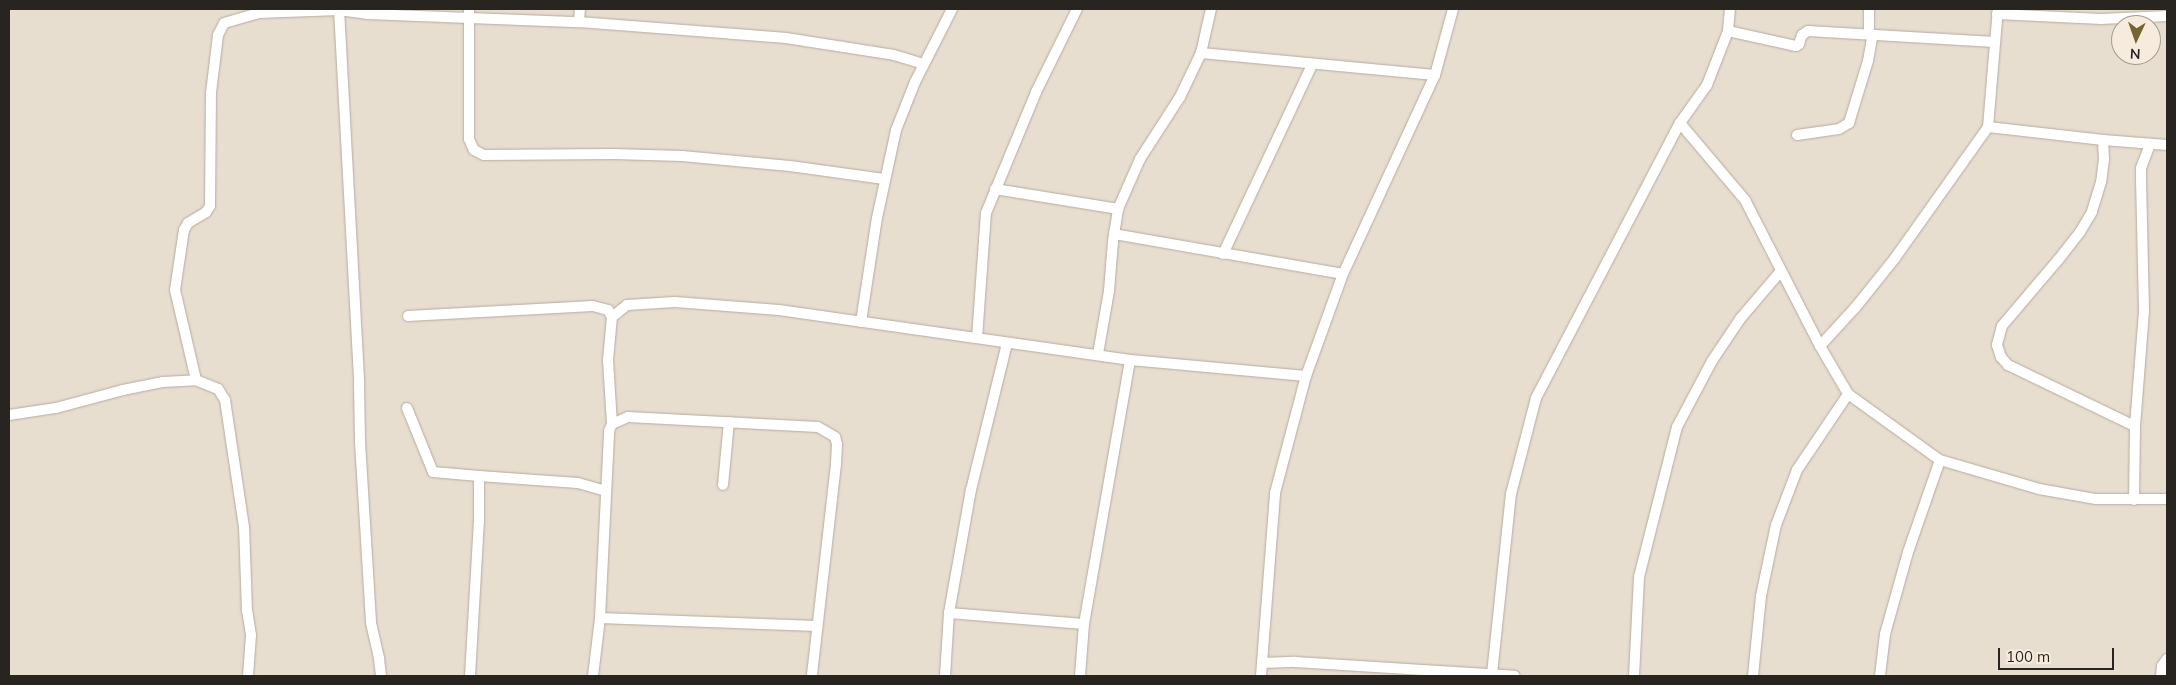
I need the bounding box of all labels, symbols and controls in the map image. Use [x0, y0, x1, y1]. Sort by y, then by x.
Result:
north arrow [2111, 15, 2161, 65]
text: N [2130, 45, 2141, 63]
scale bar [2001, 638, 2117, 670]
text: 100 m [2006, 647, 2050, 666]

